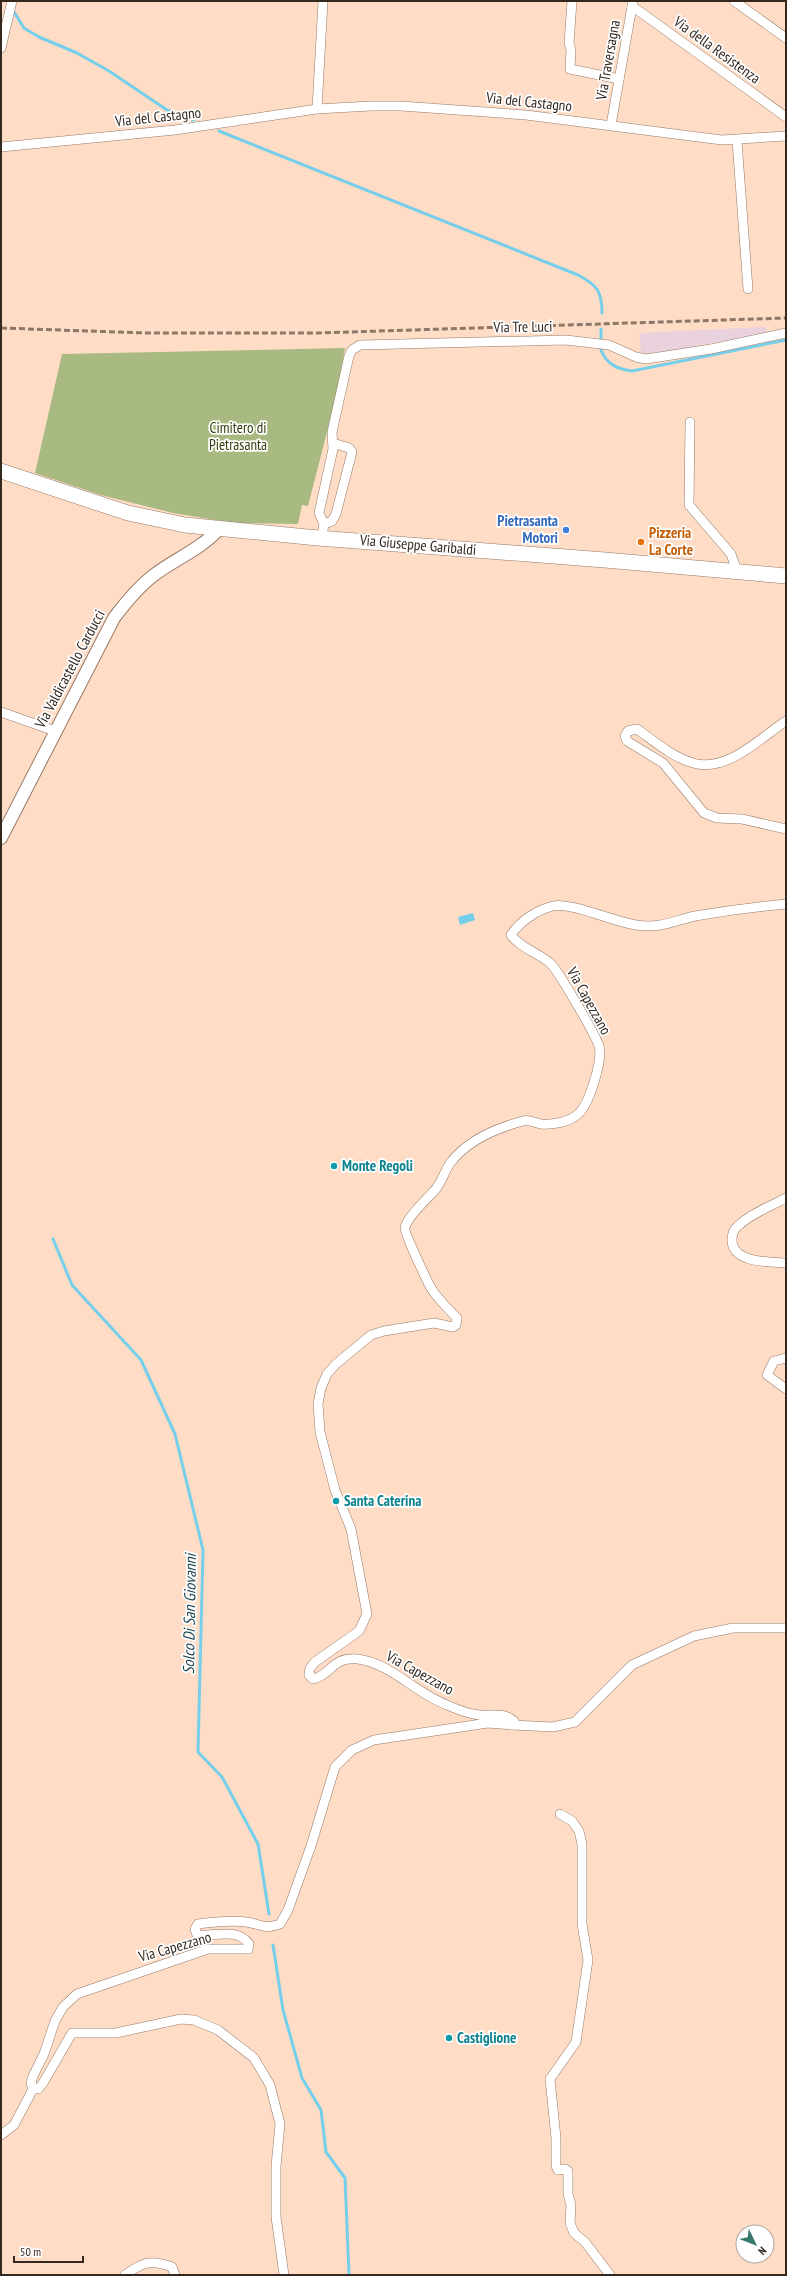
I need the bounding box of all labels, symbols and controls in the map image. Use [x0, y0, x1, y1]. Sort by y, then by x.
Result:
street label: Via della Resistenza [669, 11, 764, 87]
street label: Via Traversagna [591, 18, 624, 102]
street label: Via del Castagno [484, 87, 573, 115]
street label: Via del Castagno [113, 103, 202, 131]
street label: Via Tre Luci [492, 316, 553, 337]
park label: Cimitero di Pietrasanta [209, 418, 267, 454]
place label: Pietrasanta Motori [497, 511, 558, 547]
place label: Pizzeria La Corte [649, 523, 693, 559]
marker: Pietrasanta Motori [561, 525, 571, 535]
street label: Via Giuseppe Garibaldi [358, 530, 477, 559]
marker: Pizzeria La Corte [636, 537, 646, 547]
street label: Via Valdicastello Carducci [30, 606, 109, 732]
street label: Via Capezzano [563, 963, 616, 1038]
place label: Monte Regoli [342, 1156, 413, 1175]
marker: Monte Regoli [329, 1161, 339, 1171]
place label: Santa Caterina [344, 1491, 421, 1510]
marker: Santa Caterina [331, 1496, 341, 1506]
water label: Solco Di San Giovanni [178, 1551, 200, 1674]
street label: Via Capezzano [382, 1646, 457, 1699]
street label: Via Capezzano [135, 1927, 213, 1966]
place label: Castiglione [457, 2028, 516, 2047]
marker: Castiglione [444, 2033, 454, 2043]
north arrow [735, 2224, 775, 2264]
scale bar [14, 2238, 83, 2264]
text: 50 m [20, 2244, 41, 2259]
text: N [755, 2244, 769, 2258]

